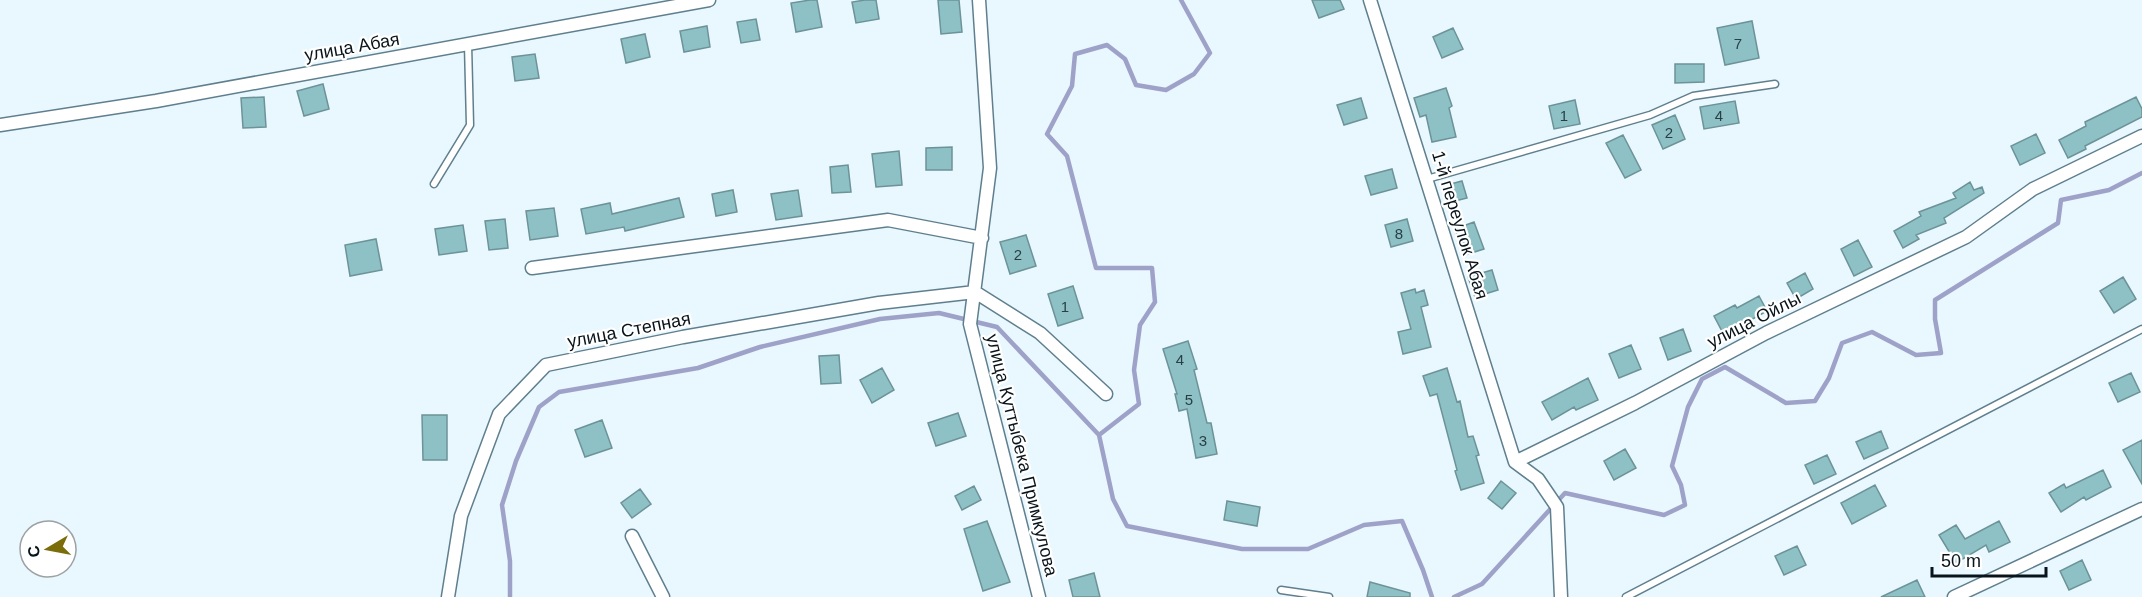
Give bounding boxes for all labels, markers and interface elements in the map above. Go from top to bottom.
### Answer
street label: улица Абая [303,29,401,65]
house number: 7 [1734,35,1742,52]
house number: 1 [1560,107,1568,124]
house number: 4 [1715,107,1723,124]
house number: 2 [1665,124,1673,141]
street label: 1-й переулок Абая [1428,148,1492,302]
house number: 8 [1395,225,1403,242]
house number: 2 [1014,246,1022,263]
street label: улица Ойлы [1704,288,1804,352]
house number: 1 [1061,298,1069,315]
street label: улица Степная [566,308,692,352]
street label: улица Куттыбека Примкулова [982,332,1062,579]
house number: 4 [1176,351,1184,368]
house number: 5 [1185,391,1193,408]
house number: 3 [1199,432,1207,449]
north arrow [18,519,78,579]
scale bar [1932,540,2046,578]
text: С [24,544,43,559]
text: 50 m [1941,551,1981,571]

